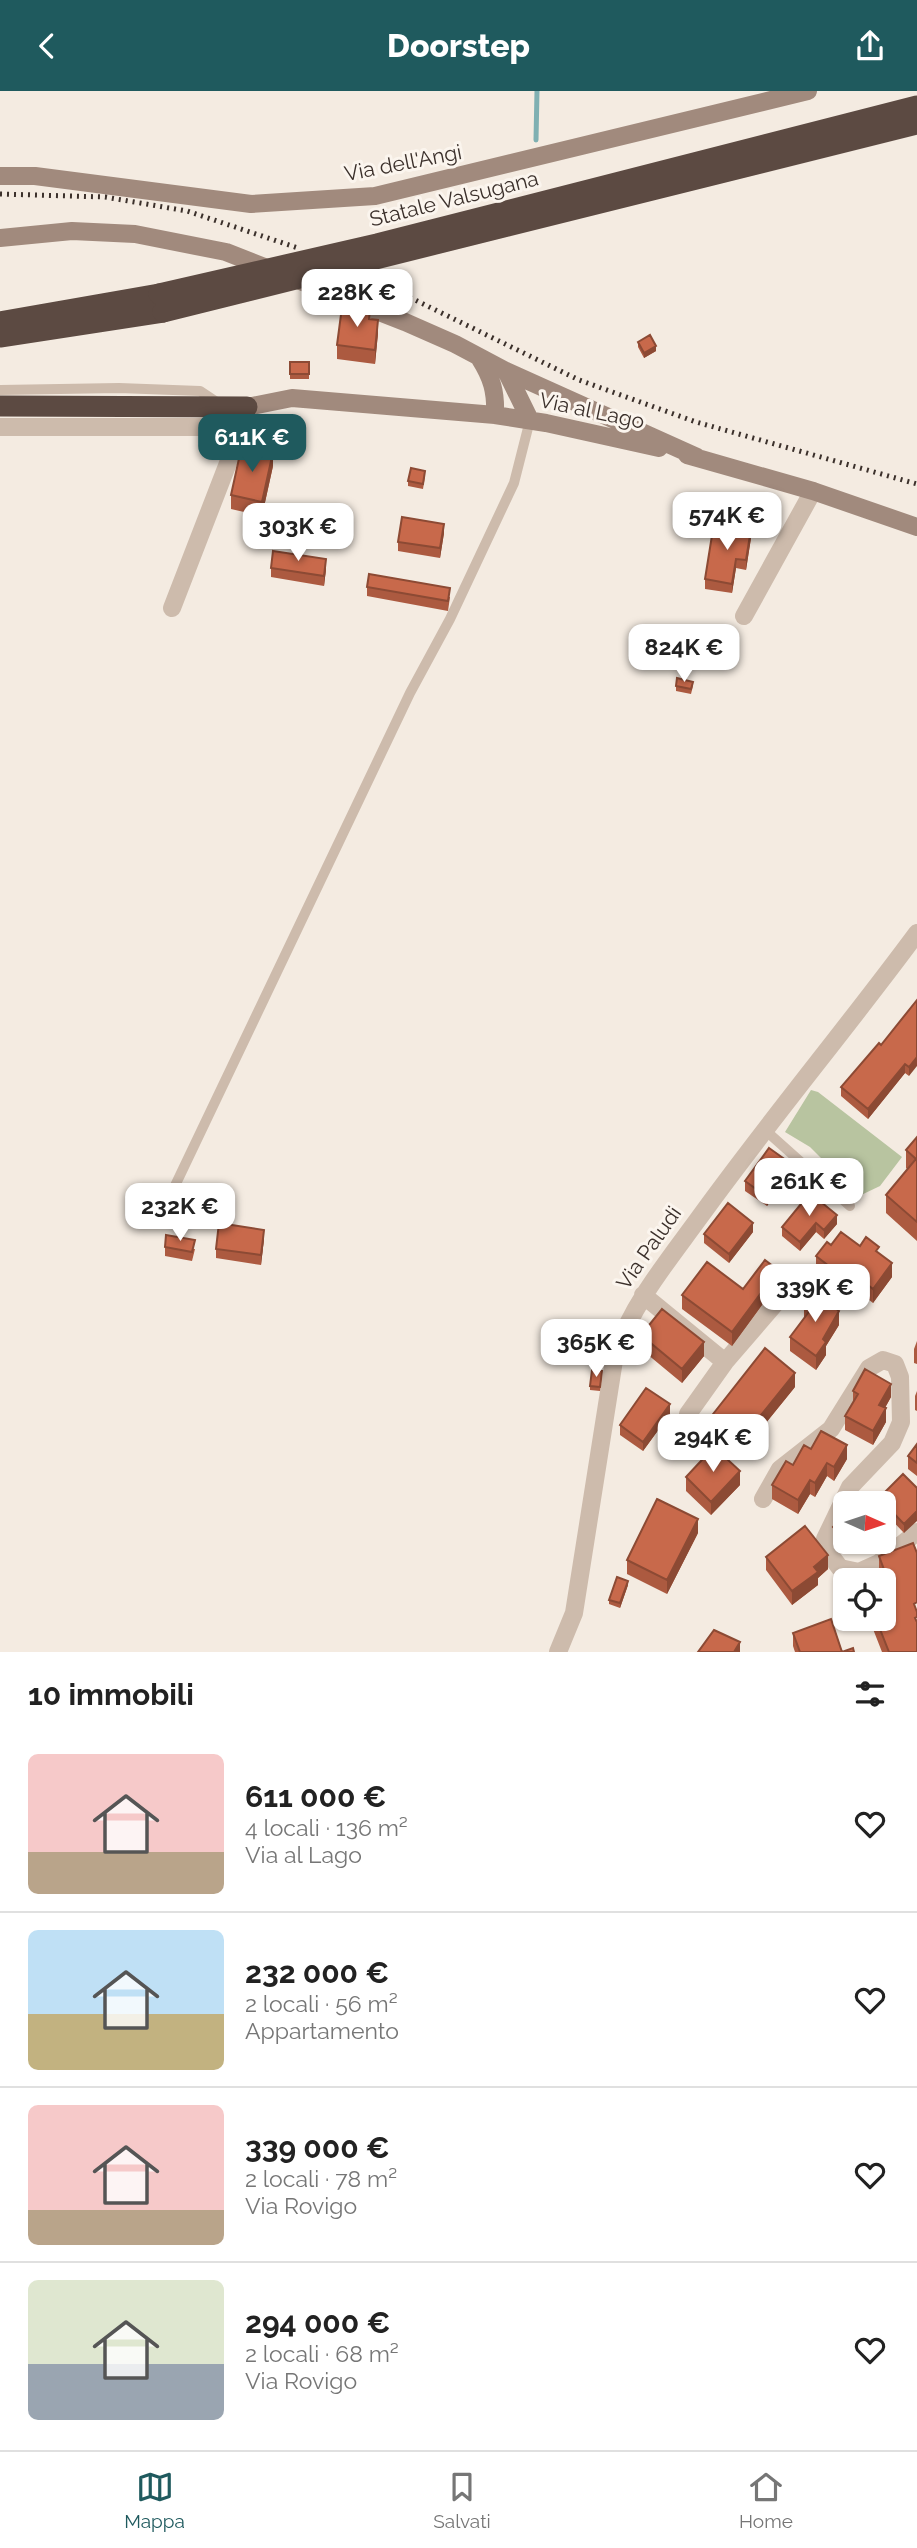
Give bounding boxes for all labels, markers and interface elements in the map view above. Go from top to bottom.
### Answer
icon: back [28,27,66,65]
text: Doorstep [387,27,530,64]
icon: share [851,27,889,65]
street label: Via dell'Angi [342,139,464,186]
street label: Statale Valsugana [367,165,541,232]
pin: 228K € [300,269,414,329]
text: 228K € [318,278,396,305]
street label: Via al Lago [537,387,647,434]
pin: 611K € [195,415,309,474]
text: 611K € [214,423,290,450]
pin: 574K € [670,493,784,552]
text: 574K € [689,501,765,528]
pin: 303K € [241,503,355,563]
text: 303K € [259,512,337,539]
pin: 824K € [627,625,741,684]
text: 824K € [645,633,723,660]
pin: 261K € [752,1159,866,1218]
text: 261K € [770,1167,848,1194]
pin: 232K € [123,1183,237,1243]
text: 232K € [141,1192,219,1219]
street label: Via Paludi [611,1201,686,1294]
pin: 339K € [758,1265,872,1324]
text: 339K € [776,1273,854,1300]
pin: 365K € [539,1319,653,1379]
text: 365K € [557,1328,635,1355]
pin: 294K € [656,1415,770,1474]
text: 294K € [674,1423,752,1450]
north arrow [833,1491,896,1554]
map controls [833,1491,896,1631]
button: locate [833,1568,896,1631]
icon: filters [851,1675,889,1713]
text: 10 immobili [28,1677,194,1712]
text: 611 000 € [245,1779,386,1814]
icon: home [84,1782,168,1866]
icon: heart [851,1805,889,1843]
text: 4 locali · 136 m² [245,1814,408,1841]
text: Via al Lago [245,1841,362,1868]
text: 232 000 € [245,1955,389,1990]
icon: home [84,1958,168,2042]
icon: heart [851,1981,889,2019]
text: 2 locali · 56 m² [245,1990,398,2017]
text: Appartamento [245,2017,399,2044]
text: 339 000 € [245,2130,390,2165]
icon: home [84,2133,168,2217]
icon: heart [851,2156,889,2194]
text: 2 locali · 78 m² [245,2165,397,2192]
text: Via Rovigo [245,2192,357,2219]
text: 294 000 € [245,2305,390,2340]
icon: home [84,2308,168,2392]
icon: heart [851,2331,889,2369]
text: 2 locali · 68 m² [245,2340,399,2367]
text: Via Rovigo [245,2367,357,2394]
tab: Mappa [124,2468,185,2532]
tab: Salvati [433,2468,491,2532]
tab: Home [739,2468,793,2532]

